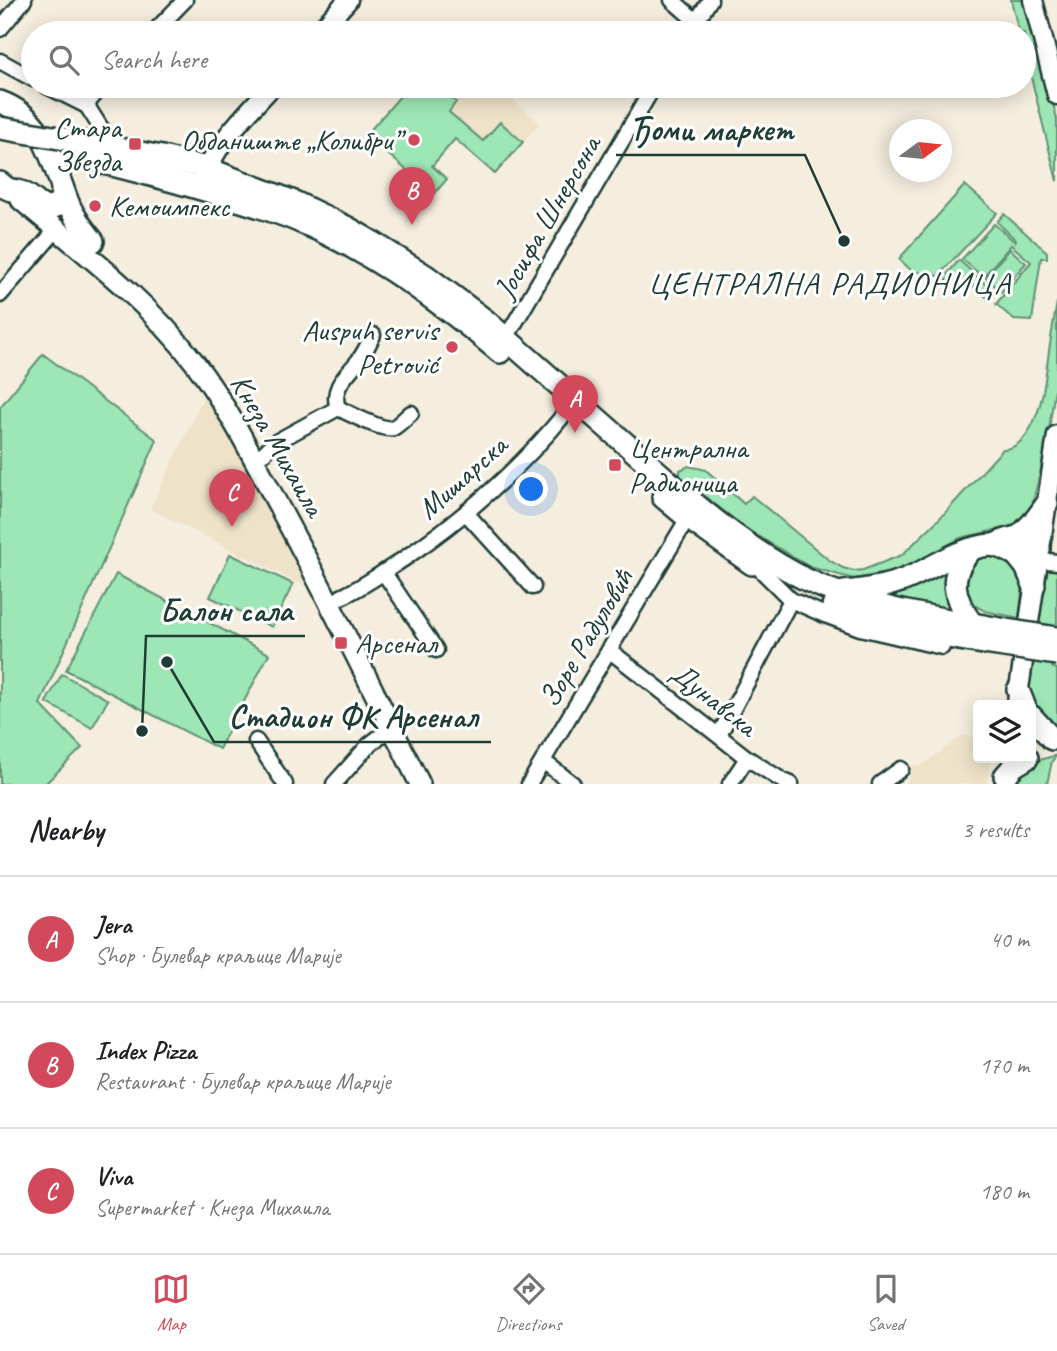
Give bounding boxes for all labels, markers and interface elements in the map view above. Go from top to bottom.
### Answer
search box [21,21,1036,98]
icon: search [45,41,83,79]
text: Search here [101,43,207,76]
callout: Ђоми маркет [616,102,805,155]
place label: Стара Звезда [54,108,123,180]
text: Ђоми маркет [629,109,796,150]
north arrow [889,119,952,182]
place label: Обданиште „Колибри” [181,121,407,159]
street label: Јосифа Шнерсона [484,126,610,307]
marker: Обданиште „Колибри” [406,132,422,148]
marker: Стара Звезда [127,136,143,152]
pin: B [389,167,435,225]
place label: Кемоимпекс [109,187,231,225]
marker: Кемоимпекс [87,198,103,214]
district label: ЦЕНТРАЛНА РАДИОНИЦА [648,263,1012,304]
place label: Auspuh servis Petrović [302,311,442,383]
marker: Auspuh servis Petrović [444,339,460,355]
street label: Кнеза Михаила [222,367,335,525]
pin: A [552,375,598,433]
street label: Мишарска [409,425,517,527]
place label: Централна Радионица [629,429,750,501]
marker: Централна Радионица [607,457,623,473]
pin: C [209,469,255,527]
your location [514,472,548,506]
street label: Зоре Радуловић [530,560,643,714]
callout: Балон сала [146,583,305,636]
text: Балон сала [160,590,295,631]
place label: Арсенал [355,624,439,662]
marker: Арсенал [333,635,349,651]
street label: Дунавска [663,653,767,746]
callout: Стадион ФК Арсенал [214,689,491,742]
text: Стадион ФК Арсенал [229,696,480,737]
map controls [973,700,1036,763]
button: layers [973,700,1036,763]
text: Nearby [28,811,104,849]
text: 3 results [962,815,1029,844]
text: Jera [95,908,132,941]
text: A [45,925,57,954]
text: 40 m [990,925,1029,954]
text: Shop · Булевар краљице Марије [95,941,341,970]
text: Index Pizza [95,1034,196,1067]
text: B [45,1051,57,1080]
text: 170 m [980,1051,1029,1080]
text: Restaurant · Булевар краљице Марије [95,1067,391,1096]
text: Viva [95,1160,132,1193]
text: C [46,1177,56,1206]
text: 180 m [980,1177,1029,1206]
text: Supermarket · Кнеза Михаила [95,1193,329,1222]
tab: Map [152,1270,190,1336]
tab: Directions [495,1270,562,1336]
tab: Saved [867,1270,905,1336]

